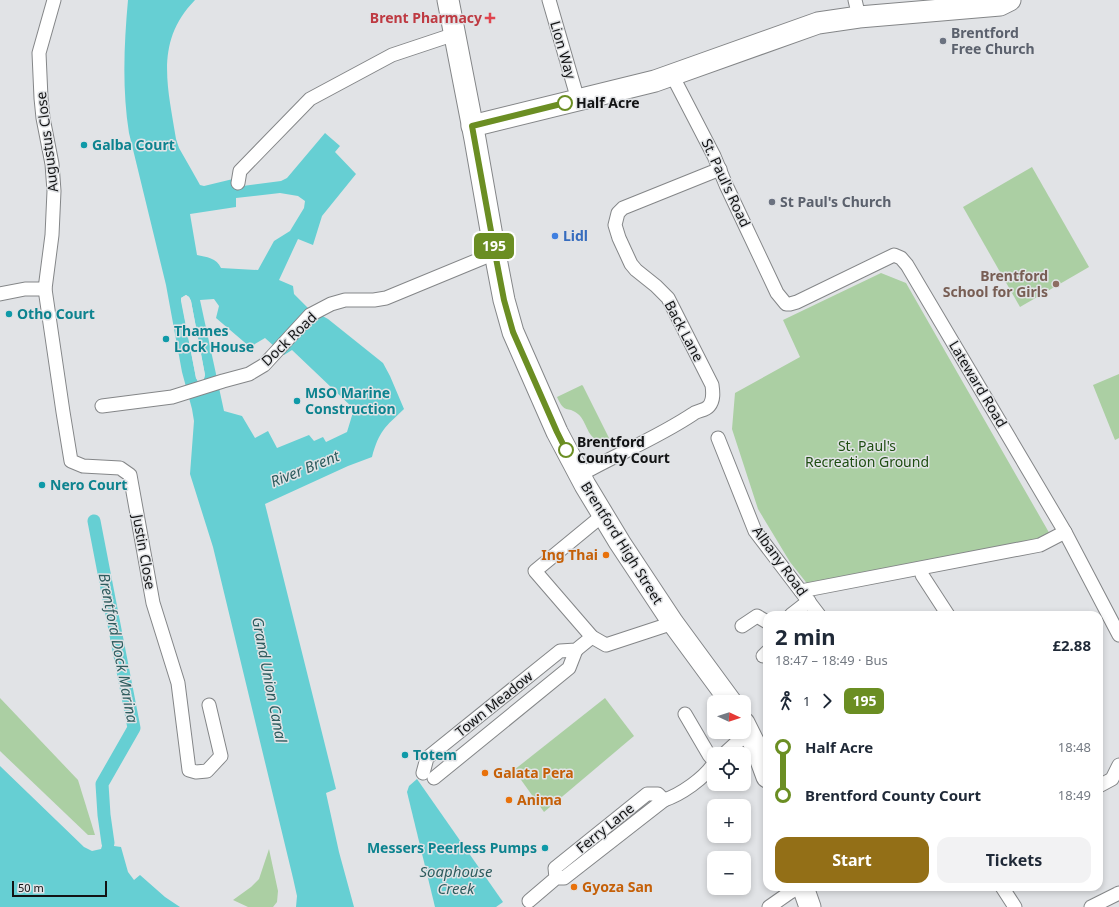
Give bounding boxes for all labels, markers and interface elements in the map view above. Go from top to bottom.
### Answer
place label: Brent Pharmacy [370,8,482,27]
marker: Brent Pharmacy [485,13,495,23]
street label: Lion Way [546,19,581,82]
place label: Brentford Free Church [951,23,1035,58]
marker: Brentford Free Church [938,36,948,46]
street label: Augustus Close [31,91,62,193]
place label: Half Acre [576,93,640,112]
marker: Half Acre [557,95,573,111]
place label: Galba Court [92,135,175,154]
street label: St. Paul's Road [698,136,755,230]
marker: Galba Court [79,140,89,150]
place label: St Paul's Church [780,192,891,211]
marker: St Paul's Church [767,197,777,207]
place label: Lidl [563,226,588,245]
marker: Lidl [550,231,560,241]
line badge: 195 [471,233,517,259]
text: 195 [482,236,506,255]
place label: Brentford School for Girls [943,266,1048,301]
marker: Brentford School for Girls [1051,279,1061,289]
street label: Back Lane [660,297,708,365]
place label: Otho Court [17,304,95,323]
street label: Dock Road [257,307,320,370]
marker: Otho Court [4,309,14,319]
place label: Thames Lock House [174,321,254,356]
marker: Thames Lock House [161,334,171,344]
street label: Lateward Road [945,337,1012,431]
place label: MSO Marine Construction [305,383,396,418]
marker: MSO Marine Construction [292,396,302,406]
place label: Brentford County Court [577,432,670,467]
park label: St. Paul's Recreation Ground [805,436,929,471]
marker: Brentford County Court [558,442,574,458]
water label: River Brent [267,445,343,491]
place label: Nero Court [50,475,127,494]
street label: Brentford High Street [577,478,668,608]
marker: Nero Court [37,480,47,490]
street label: Justin Close [128,511,160,591]
street label: Albany Road [749,522,812,600]
place label: Ing Thai [541,545,598,564]
marker: Ing Thai [601,550,611,560]
water label: Brentford Dock Marina [95,571,143,725]
water label: Grand Union Canal [248,615,292,746]
text: 2 min [775,621,836,651]
text: £2.88 [1052,635,1091,655]
text: 18:47 – 18:49 · Bus [775,651,888,669]
street label: Town Meadow [451,666,536,741]
icon: walk [775,690,797,712]
icon: forward [816,690,838,712]
text: 195 [852,691,876,710]
text: 1 [803,692,810,710]
north arrow [707,695,751,739]
map controls [707,695,751,895]
text: Half Acre [805,737,873,757]
text: 18:48 [1058,738,1091,756]
place label: Totem [413,745,457,764]
button: locate [707,747,751,791]
marker: Totem [400,750,410,760]
place label: Galata Pera [493,763,574,782]
marker: Galata Pera [480,768,490,778]
text: Brentford County Court [805,785,981,805]
text: 18:49 [1058,786,1091,804]
place label: Anima [517,790,562,809]
marker: Anima [504,795,514,805]
street label: Ferry Lane [572,798,638,857]
button: + [707,799,751,843]
button: Start [775,837,929,883]
button: Tickets [937,837,1091,883]
place label: Messers Peerless Pumps [367,838,537,857]
marker: Messers Peerless Pumps [540,843,550,853]
button: − [707,851,751,895]
water label: Soaphouse Creek [419,861,493,898]
place label: Gyoza San [582,877,653,896]
scale bar [12,879,107,898]
text: 50 m [18,880,44,895]
marker: Gyoza San [569,882,579,892]

